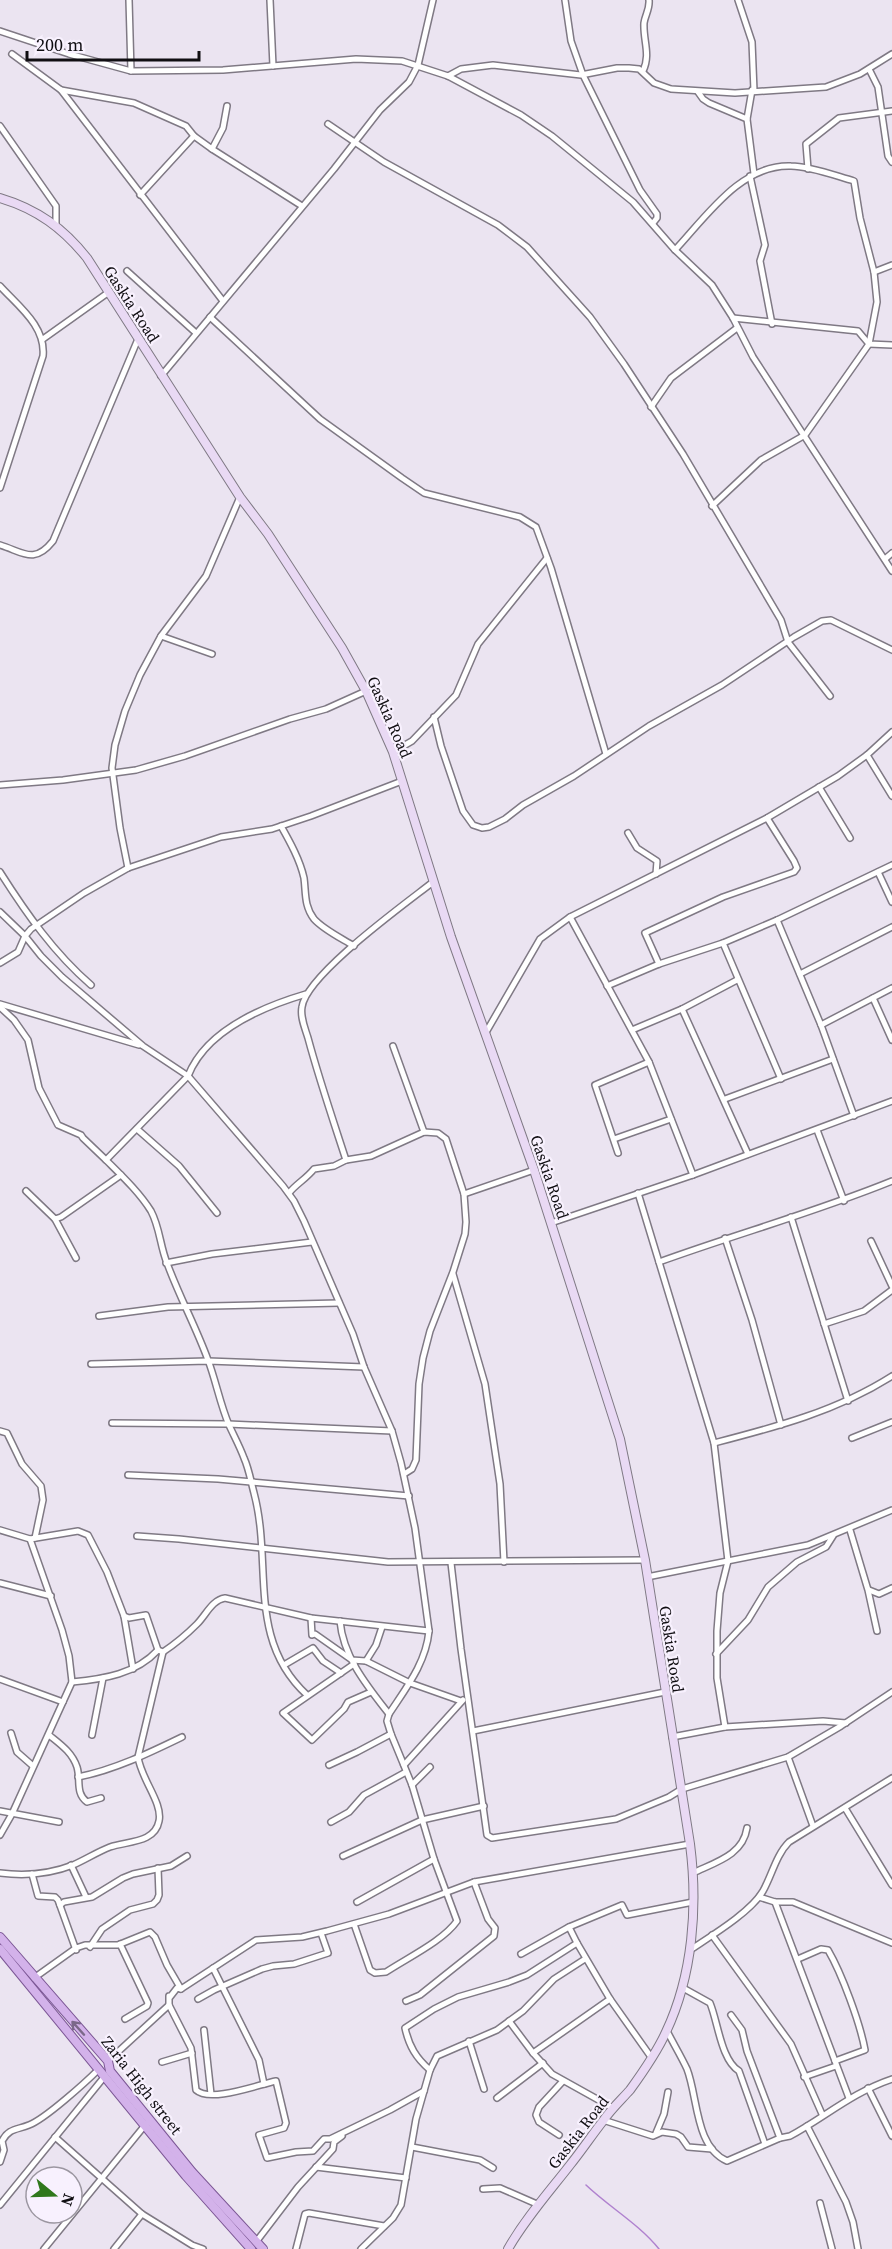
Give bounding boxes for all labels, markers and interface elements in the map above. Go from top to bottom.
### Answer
scale bar [27,24,200,62]
text: 200 m [36,32,83,57]
street label: Gaskia Road [99,261,165,347]
street label: Gaskia Road [362,673,418,761]
street label: Gaskia Road [525,1132,575,1222]
street label: Gaskia Road [654,1604,690,1694]
one-way arrow [71,2020,85,2035]
street label: Zaria High street [97,2031,188,2139]
street label: Gaskia Road [542,2091,614,2173]
north arrow [24,2165,84,2225]
text: N [56,2191,80,2209]

